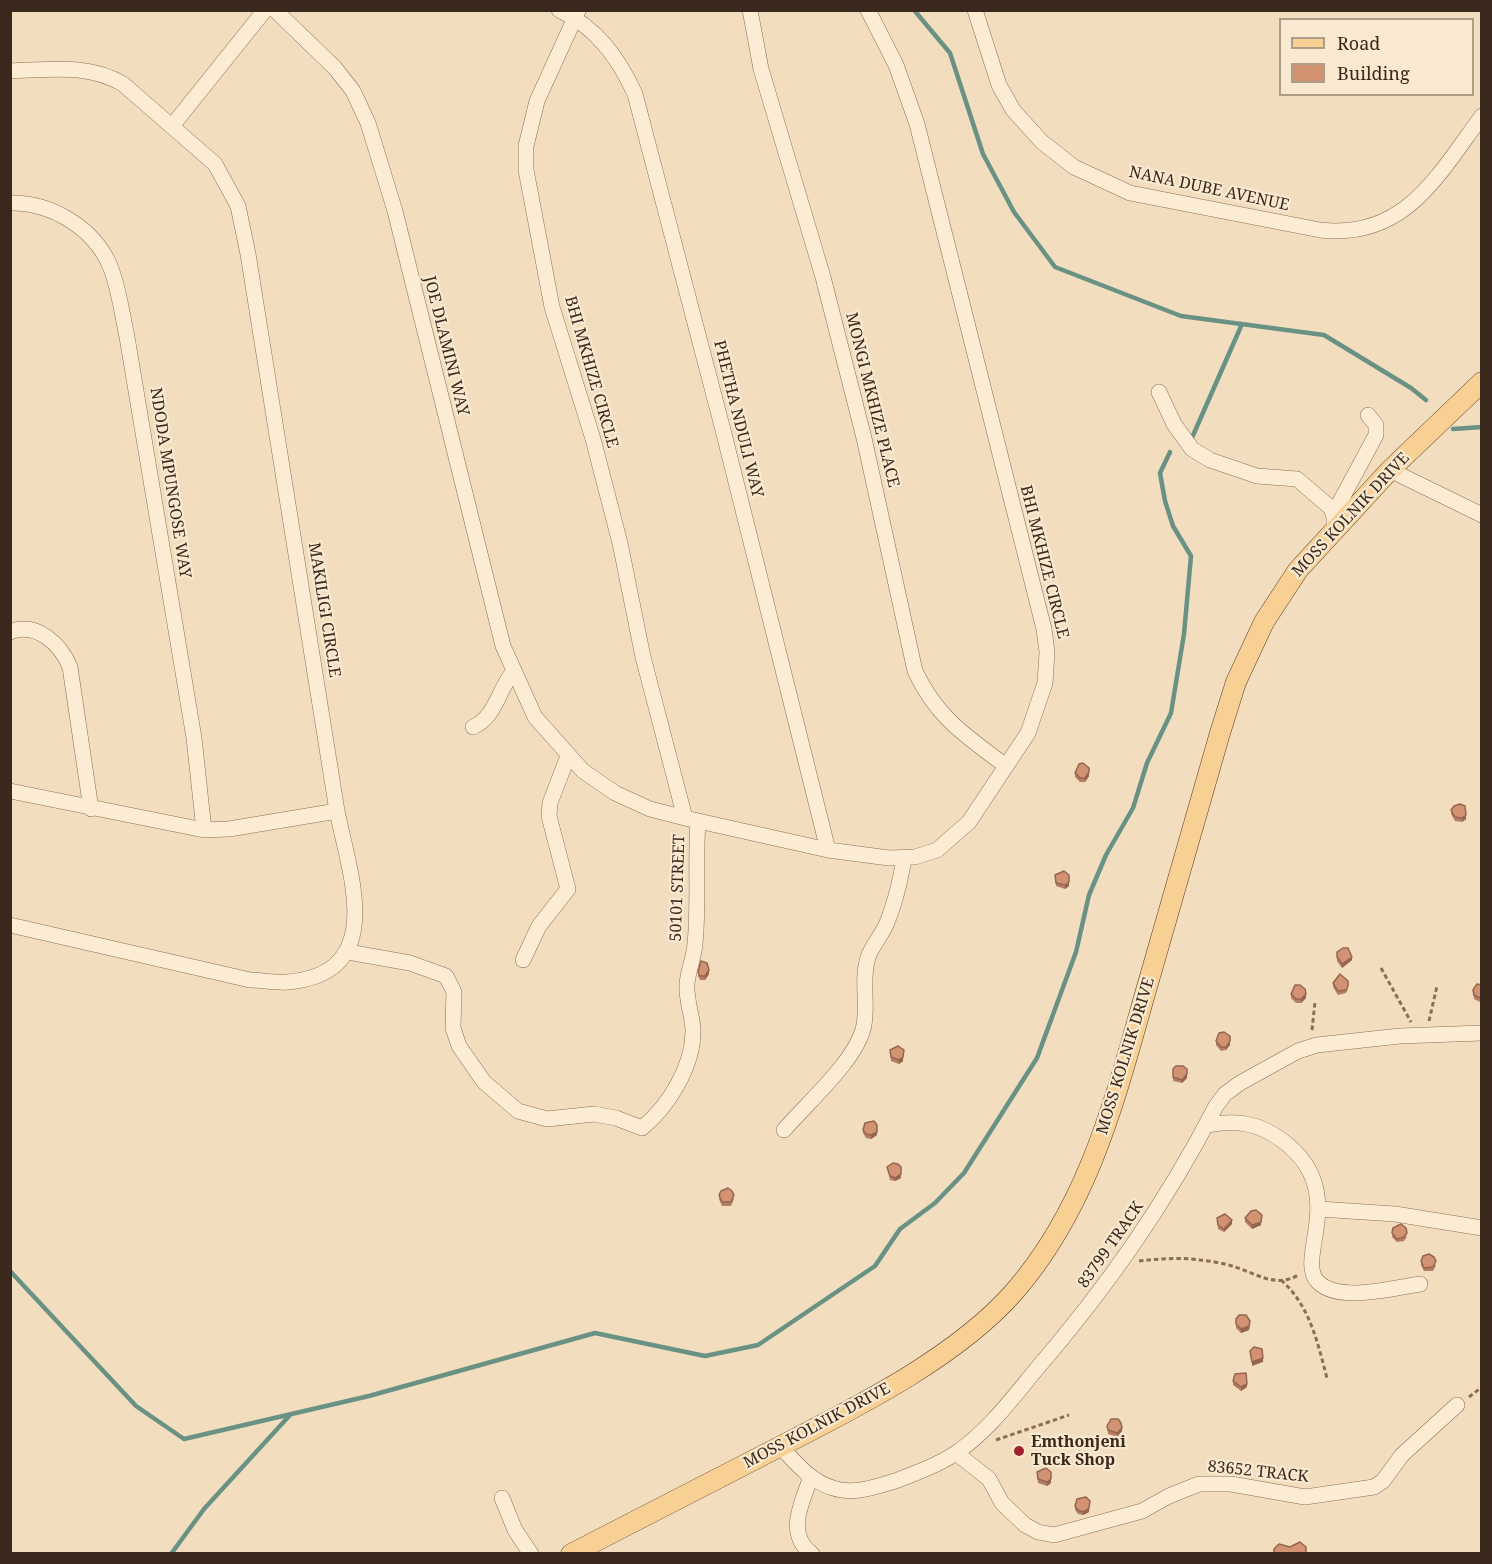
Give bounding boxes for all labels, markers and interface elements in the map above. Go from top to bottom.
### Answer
legend [1279,18,1474,96]
text: Road [1337,31,1380,55]
text: Building [1337,61,1410,85]
street label: NANA DUBE AVENUE [1127,163,1291,215]
street label: JOE DLAMINI WAY [419,274,473,418]
street label: BHI MKHIZE CIRCLE [560,294,622,450]
street label: MONGI MKHIZE PLACE [841,311,903,489]
street label: PHETHA NDULI WAY [709,338,767,500]
street label: NDODA MPUNGOSE WAY [145,386,195,580]
street label: MOSS KOLNIK DRIVE [1288,449,1414,581]
street label: BHI MKHIZE CIRCLE [1016,483,1072,641]
street label: MAKILIGI CIRCLE [304,541,344,679]
street label: 50101 STREET [667,834,689,942]
street label: MOSS KOLNIK DRIVE [1093,975,1159,1137]
street label: 83799 TRACK [1074,1198,1148,1292]
street label: MOSS KOLNIK DRIVE [740,1379,894,1473]
place label: Emthonjeni Tuck Shop [1031,1432,1126,1470]
marker: Emthonjeni Tuck Shop [1012,1444,1026,1458]
street label: 83652 TRACK [1207,1457,1309,1487]

